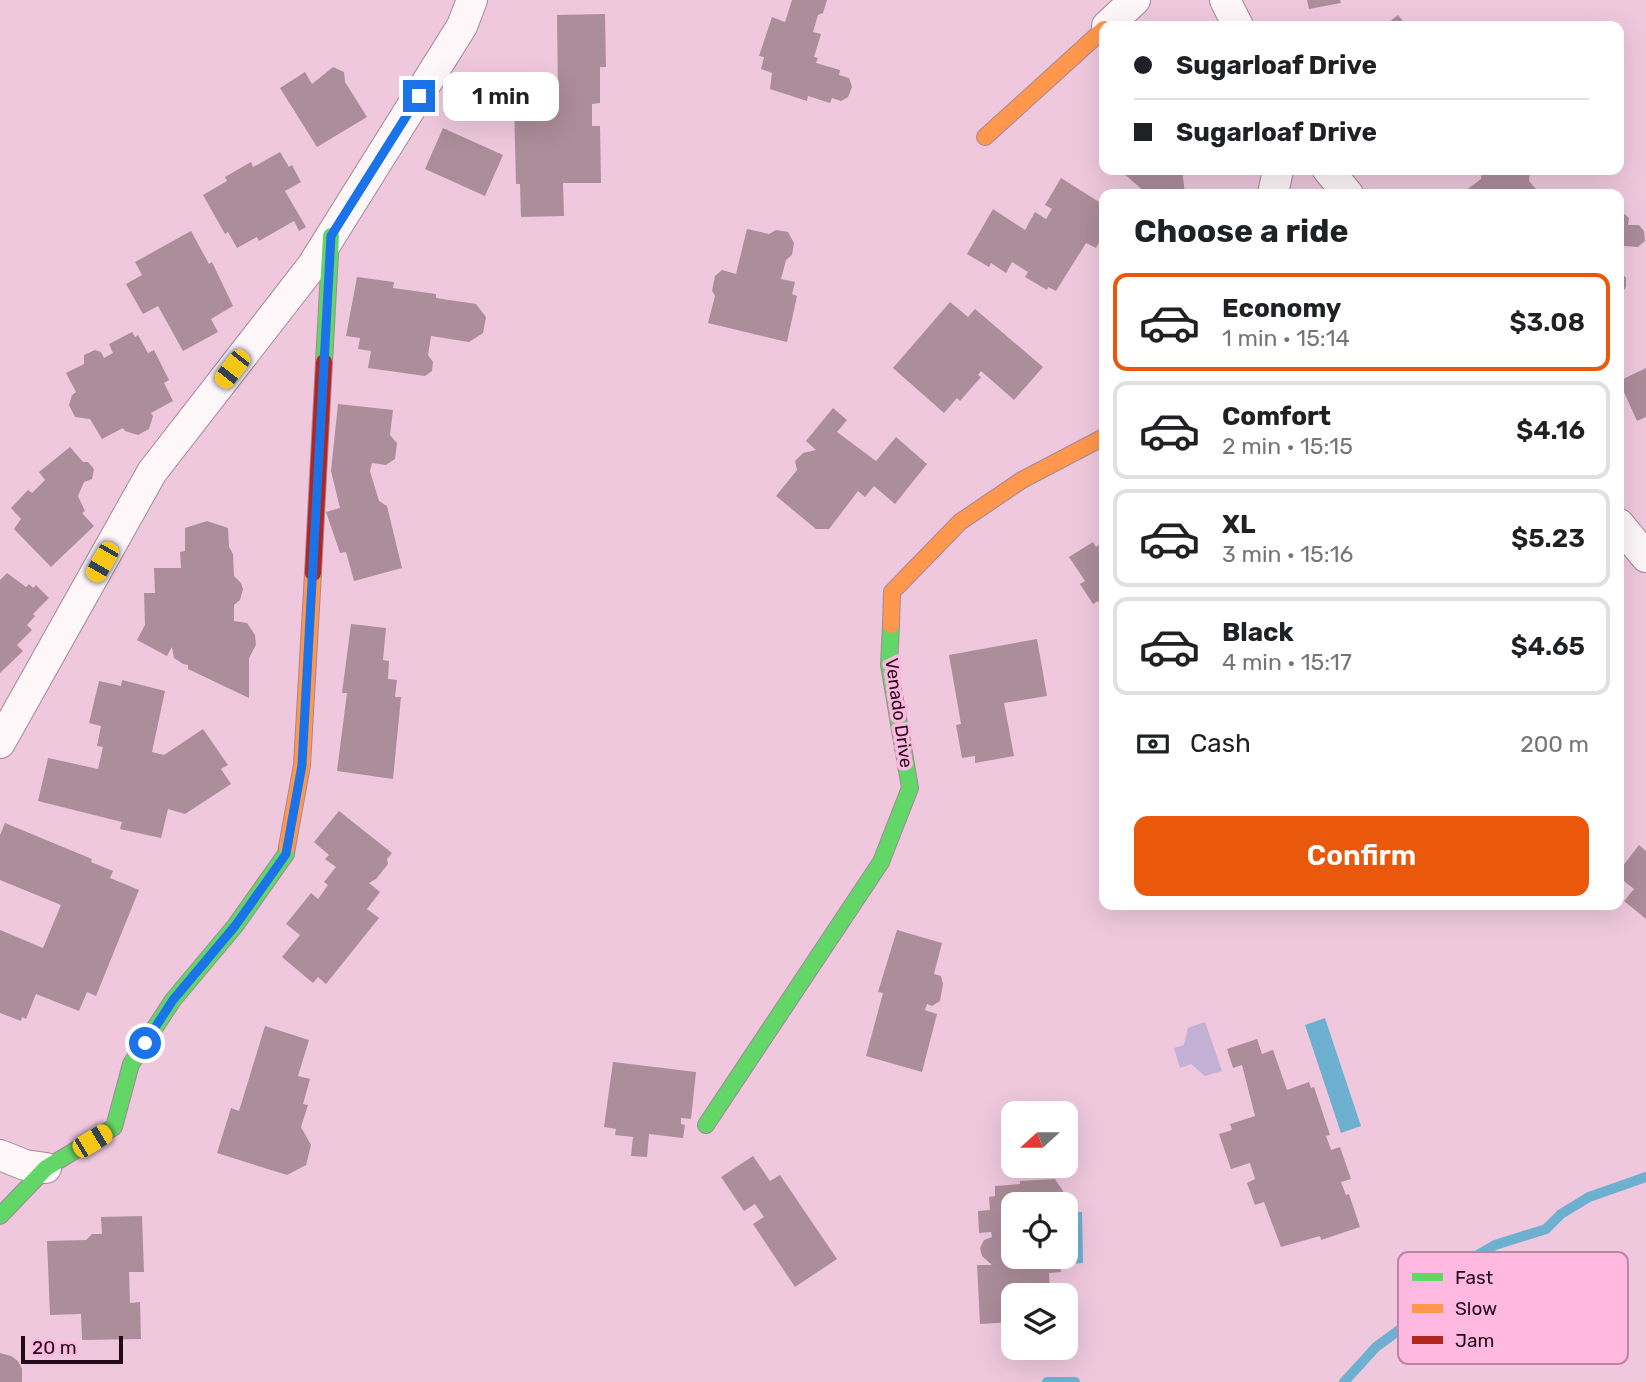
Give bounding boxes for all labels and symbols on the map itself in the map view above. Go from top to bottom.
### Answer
callout: 1 min [444,72,559,120]
route end [403,80,435,112]
car [211,346,254,392]
car [83,539,122,585]
street label: Venado Drive [880,657,918,769]
route start [129,1027,161,1059]
north arrow [1001,1101,1078,1178]
car [69,1121,116,1161]
legend [1398,1252,1628,1364]
text: Fast [1455,1266,1494,1289]
text: Slow [1455,1297,1497,1320]
text: Jam [1455,1329,1494,1352]
scale bar [21,1333,122,1365]

